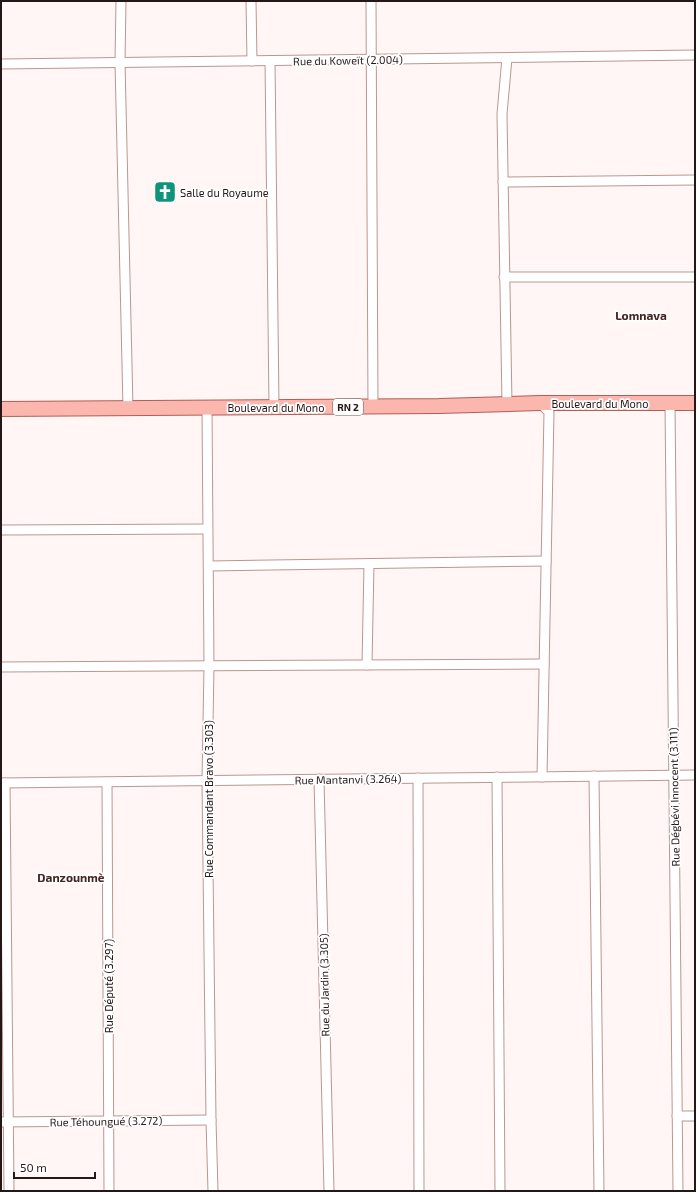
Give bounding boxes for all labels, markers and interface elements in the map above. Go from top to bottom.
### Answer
street label: Rue du Koweït (2.004) [293,53,403,67]
church icon: Salle du Royaume [152,179,178,205]
place label: Salle du Royaume [180,186,269,199]
district label: Lomnava [615,308,667,322]
street label: Boulevard du Mono [552,397,648,410]
road number: RN 2 [333,399,363,415]
street label: Boulevard du Mono [228,401,324,414]
street label: Rue Commandant Bravo (3.303) [202,720,215,878]
street label: Rue Dégbévi Innocent (3.111) [666,727,682,867]
street label: Rue Mantanvi (3.264) [294,772,402,786]
district label: Danzounmè [37,870,105,884]
street label: Rue du Jardin (3.305) [317,933,331,1037]
street label: Rue Député (3.297) [102,939,115,1033]
street label: Rue Téhoungué (3.272) [49,1114,163,1128]
scale bar [14,1154,95,1180]
text: 50 m [20,1160,47,1174]

